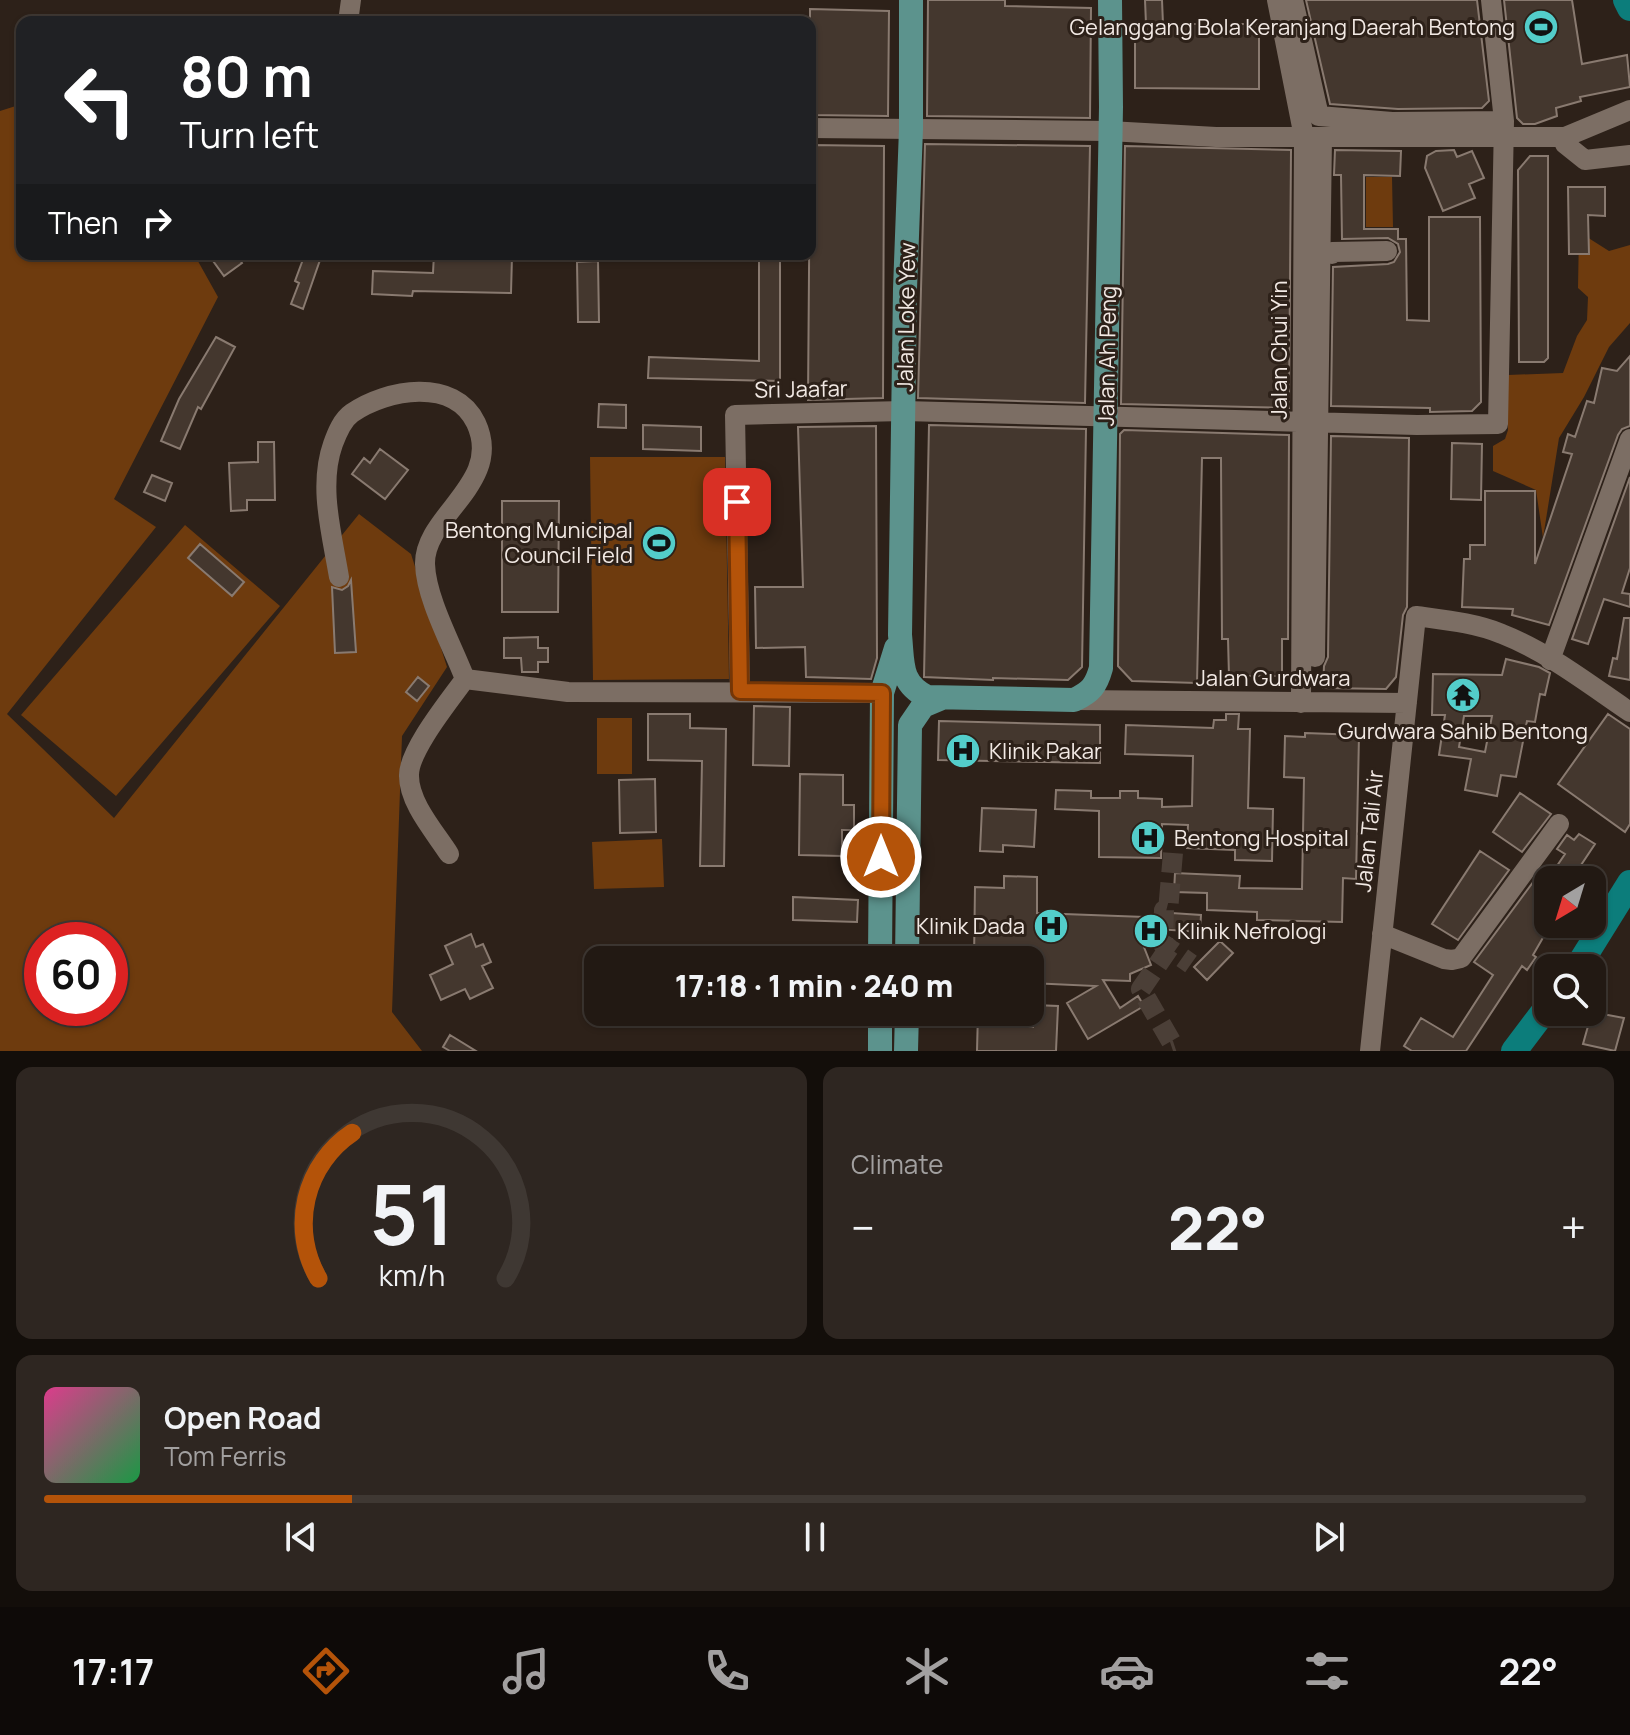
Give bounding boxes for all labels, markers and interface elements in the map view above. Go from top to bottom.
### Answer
sports icon: Gelanggang Bola Keranjang Daerah Bentong [1522,8,1560,46]
place label: Gelanggang Bola Keranjang Daerah Bentong [1070,12,1515,42]
text: 80 m [180,37,313,114]
icon: left [48,48,152,152]
text: Turn left [180,110,319,159]
icon: right [135,200,179,244]
text: Then [48,202,119,243]
street label: Jalan Loke Yew [890,242,922,392]
street label: Jalan Chui Yin [1264,280,1294,420]
street label: Jalan Ah Peng [1091,286,1123,426]
street label: Sri Jaafar [754,373,848,405]
pin [703,468,771,536]
icon: arrive [715,480,759,524]
place label: Bentong Municipal Council Field [445,515,633,570]
sports icon: Bentong Municipal Council Field [640,524,678,562]
street label: Jalan Gurdwara [1196,663,1350,693]
temple icon: Gurdwara Sahib Bentong [1444,676,1482,714]
place label: Gurdwara Sahib Bentong [1338,716,1588,746]
hospital icon: Klinik Pakar [944,732,982,770]
place label: Klinik Pakar [989,736,1102,766]
street label: Jalan Tali Air [1348,768,1390,894]
position arrow [839,815,923,899]
hospital icon: Bentong Hospital [1129,819,1167,857]
place label: Bentong Hospital [1174,823,1349,853]
north arrow [1534,866,1606,938]
map controls [1534,866,1606,1026]
hospital icon: Klinik Dada [1032,907,1070,945]
place label: Klinik Dada [916,911,1025,941]
hospital icon: Klinik Nefrologi [1132,912,1170,950]
place label: Klinik Nefrologi [1177,916,1327,946]
speed limit sign: 60 [24,922,128,1026]
button: search [1534,954,1606,1026]
text: 17:18 · 1 min · 240 m [675,965,953,1006]
text: Climate [851,1146,943,1182]
text: 51 [369,1156,454,1270]
text: 22° [1168,1186,1267,1268]
text: − [851,1197,875,1257]
text: + [1561,1197,1586,1257]
text: km/h [378,1256,445,1295]
text: Open Road [164,1397,321,1438]
text: Tom Ferris [164,1438,286,1474]
icon: previous [279,1515,323,1559]
icon: pause [793,1515,837,1559]
icon: next [1307,1515,1351,1559]
icon: directions [298,1643,354,1699]
icon: music [498,1643,554,1699]
icon: phone [699,1643,755,1699]
icon: climate [899,1643,955,1699]
icon: car [1099,1643,1155,1699]
icon: filters [1299,1643,1355,1699]
text: 17:17 [72,1647,154,1696]
text: 22° [1499,1647,1558,1696]

